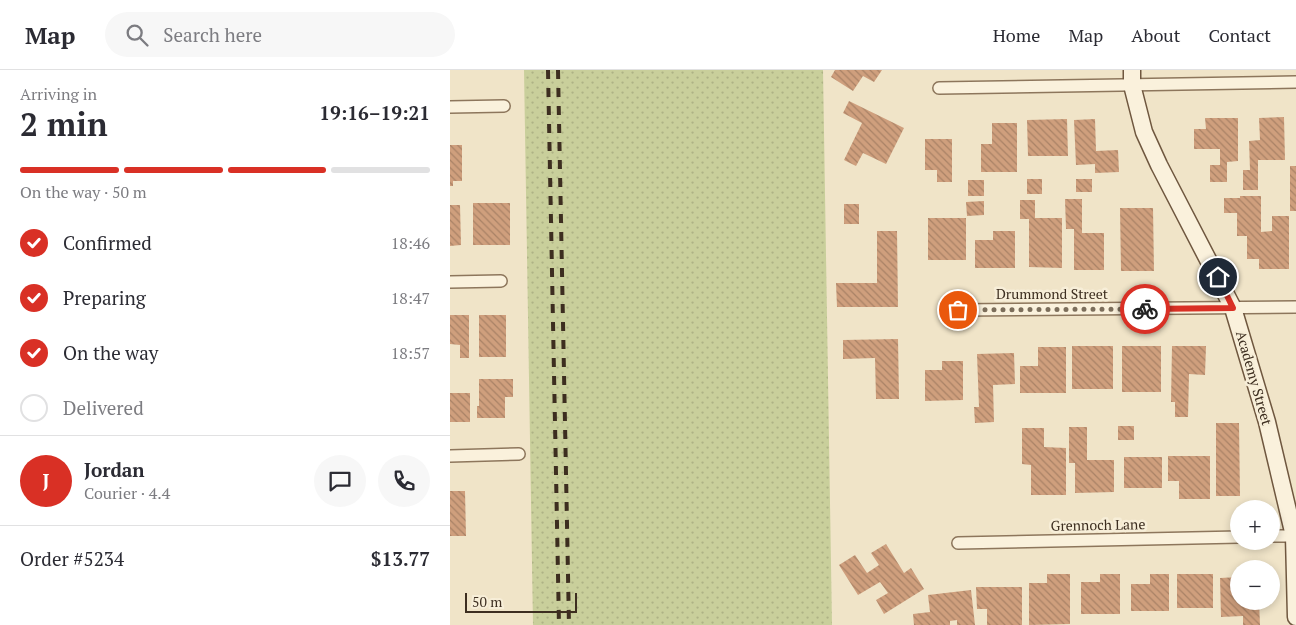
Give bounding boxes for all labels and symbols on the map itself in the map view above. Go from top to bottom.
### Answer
pin [1197,256,1239,298]
street label: Drummond Street [996,284,1109,303]
courier [1120,284,1170,334]
pin [937,289,979,331]
street label: Academy Street [1232,328,1277,428]
street label: Grennoch Lane [1050,514,1145,535]
scale bar [465,590,578,613]

